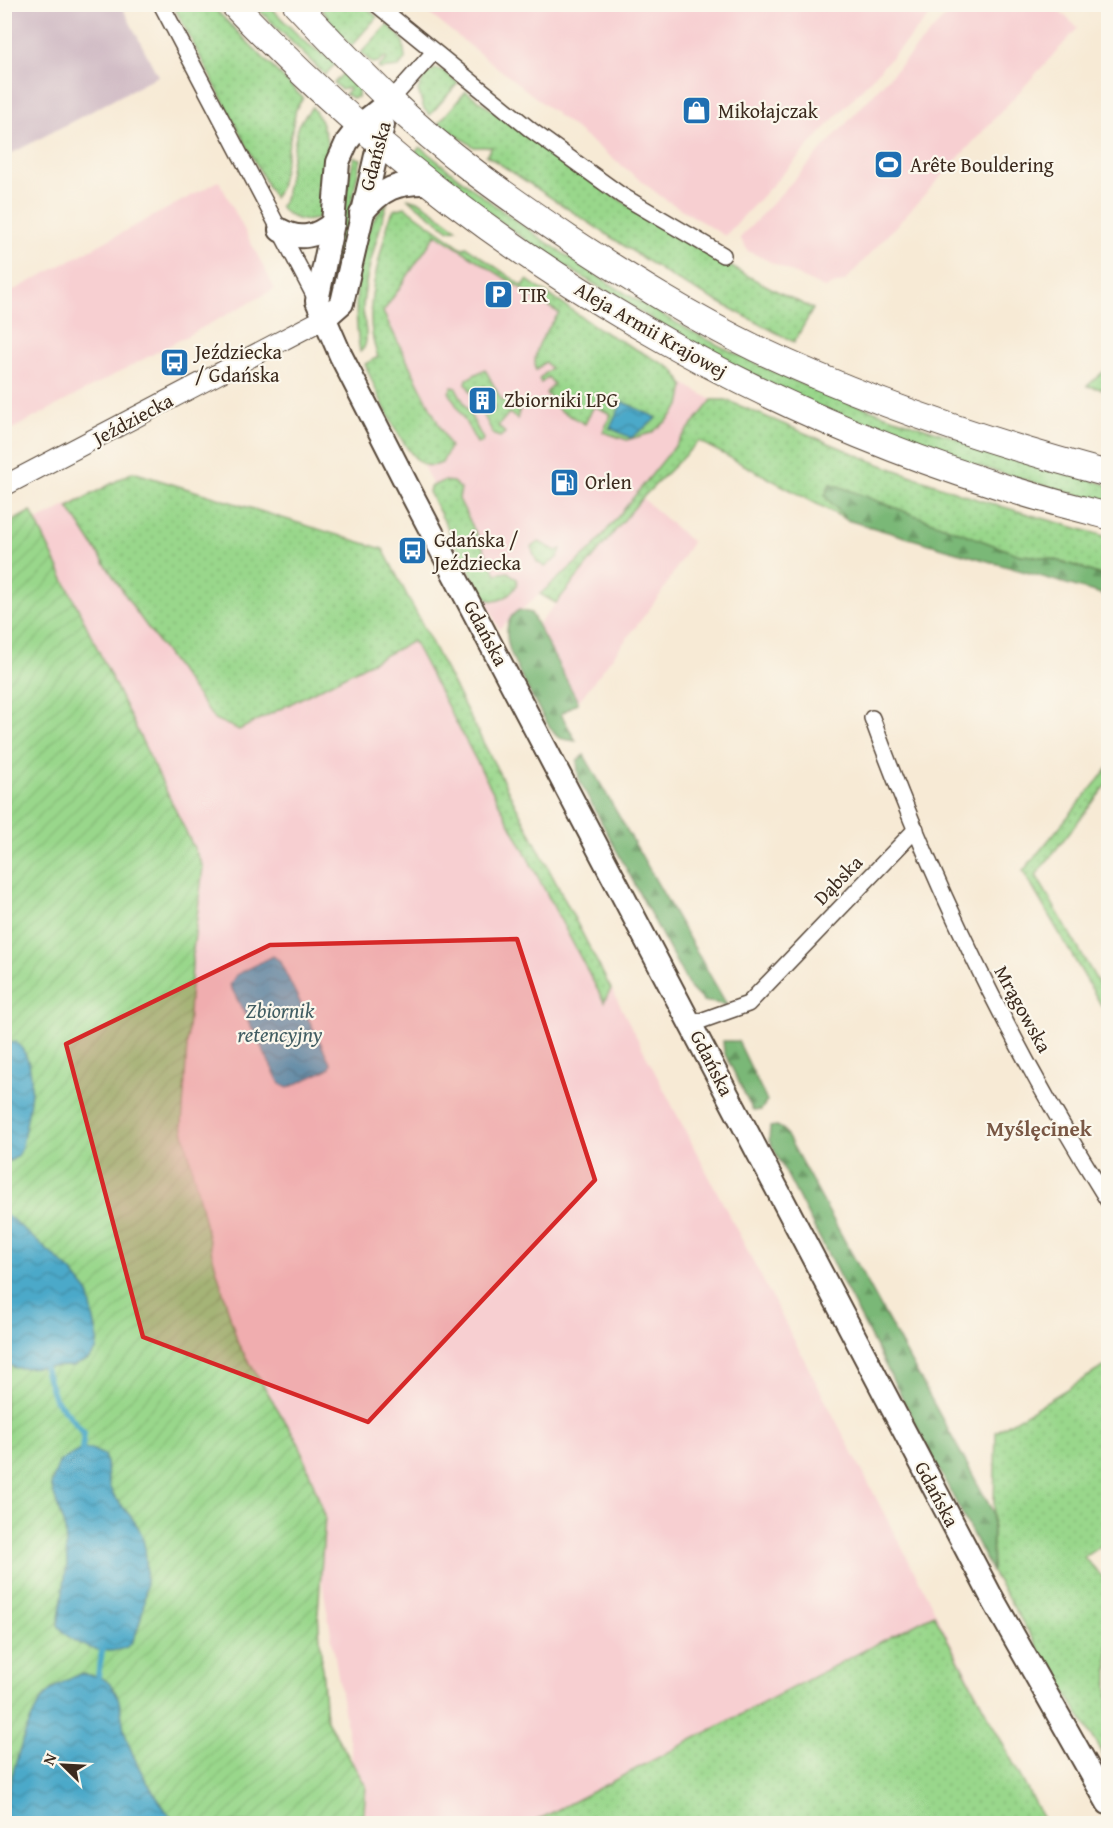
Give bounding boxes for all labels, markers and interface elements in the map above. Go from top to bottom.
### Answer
shop icon: Mikołajczak [681,95,713,127]
place label: Mikołajczak [718,96,819,125]
street label: Gdańska [351,117,398,194]
sports icon: Arête Bouldering [873,149,905,181]
place label: Arête Bouldering [910,150,1054,179]
street label: Aleja Armii Krajowej [570,274,733,385]
parking icon: TIR [482,279,514,311]
place label: TIR [519,280,548,309]
place label: Jeździecka / Gdańska [192,337,283,389]
bus stop icon: Jeździecka / Gdańska [158,347,190,379]
building icon: Zbiorniki LPG [467,384,499,416]
street label: Jeździecka [85,385,178,453]
place label: Zbiorniki LPG [504,385,619,414]
fuel station icon: Orlen [548,466,580,498]
place label: Orlen [585,467,632,496]
place label: Gdańska / Jeździecka [431,525,522,577]
bus stop icon: Gdańska / Jeździecka [397,535,429,567]
street label: Gdańska [457,595,516,671]
street label: Dąbska [807,848,869,911]
street label: Mrągowska [988,960,1060,1058]
water label: Zbiornik retencyjny [238,995,323,1050]
street label: Gdańska [683,1025,742,1101]
district label: Myślęcinek [986,1113,1093,1144]
street label: Gdańska [908,1456,967,1532]
north arrow [33,1735,93,1795]
text: N [36,1749,63,1769]

